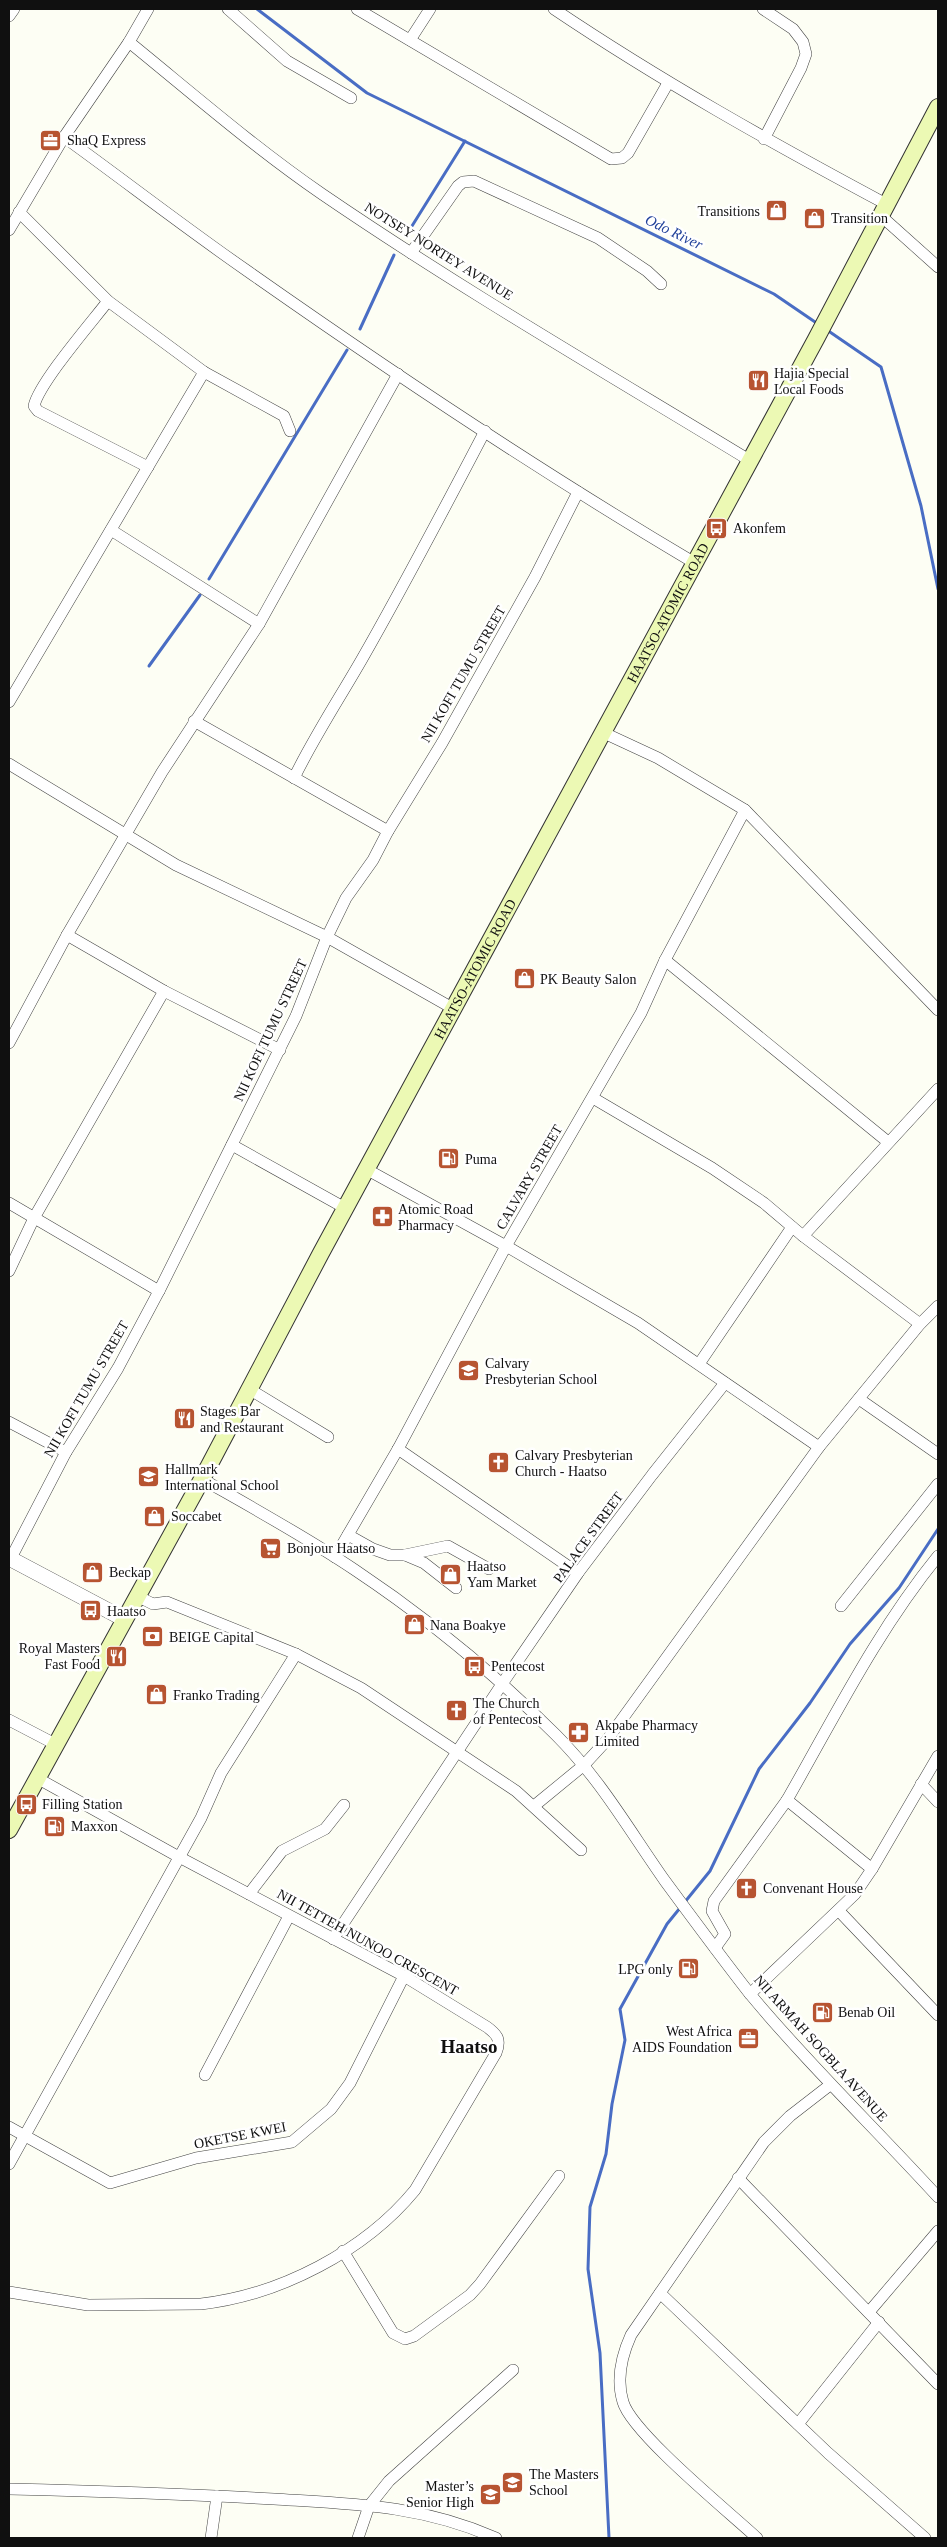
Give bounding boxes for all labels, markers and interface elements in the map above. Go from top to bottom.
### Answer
office icon: ShaQ Express [39,128,63,152]
place label: ShaQ Express [67,133,146,148]
street label: NOTSEY NORTEY AVENUE [362,199,516,303]
shop icon: Transitions [764,199,788,223]
place label: Transitions [697,204,760,219]
shop icon: Transition [803,206,827,230]
water label: Odo River [643,211,706,253]
place label: Transition [831,211,888,226]
place label: Hajia Special Local Foods [774,366,849,397]
restaurant icon: Hajia Special Local Foods [746,369,770,393]
bus stop icon: Akonfem [705,516,729,540]
place label: Akonfem [733,521,786,536]
street label: HAATSO-ATOMIC ROAD [624,541,712,686]
street label: NII KOFI TUMU STREET [418,603,509,745]
street label: HAATSO-ATOMIC ROAD [431,897,519,1042]
street label: NII KOFI TUMU STREET [231,956,310,1104]
shop icon: PK Beauty Salon [512,967,536,991]
place label: PK Beauty Salon [540,972,636,987]
street label: CALVARY STREET [493,1122,566,1232]
fuel station icon: Puma [437,1147,461,1171]
place label: Puma [465,1152,498,1167]
place label: Atomic Road Pharmacy [398,1202,473,1233]
pharmacy icon: Atomic Road Pharmacy [370,1205,394,1229]
street label: NII KOFI TUMU STREET [41,1318,132,1460]
place label: Calvary Presbyterian School [485,1356,597,1387]
school or university icon: Calvary Presbyterian School [457,1359,481,1383]
place label: Stages Bar and Restaurant [200,1404,284,1435]
restaurant icon: Stages Bar and Restaurant [172,1407,196,1431]
place label: Calvary Presbyterian Church - Haatso [515,1448,633,1479]
church icon: Calvary Presbyterian Church - Haatso [487,1451,511,1475]
place label: Hallmark International School [165,1462,279,1493]
school or university icon: Hallmark International School [137,1465,161,1489]
street label: PALACE STREET [551,1489,626,1585]
shop icon: Soccabet [143,1504,167,1528]
place label: Soccabet [171,1509,222,1524]
supermarket icon: Bonjour Haatso [259,1536,283,1560]
place label: Bonjour Haatso [287,1541,375,1556]
place label: Haatso Yam Market [467,1559,537,1590]
shop icon: Beckap [81,1560,105,1584]
shop icon: Haatso Yam Market [439,1562,463,1586]
place label: Beckap [109,1565,151,1580]
bus stop icon: Haatso [79,1599,103,1623]
place label: Haatso [107,1604,146,1619]
shop icon: Nana Boakye [402,1613,426,1637]
place label: Nana Boakye [430,1618,506,1633]
bank icon: BEIGE Capital [141,1625,165,1649]
place label: BEIGE Capital [169,1630,254,1645]
place label: Royal Masters Fast Food [19,1641,100,1672]
restaurant icon: Royal Masters Fast Food [104,1644,128,1668]
bus stop icon: Pentecost [463,1654,487,1678]
place label: Pentecost [491,1659,545,1674]
shop icon: Franko Trading [145,1683,169,1707]
place label: Franko Trading [173,1688,260,1703]
place label: The Church of Pentecost [473,1696,542,1727]
church icon: The Church of Pentecost [445,1699,469,1723]
place label: Akpabe Pharmacy Limited [595,1718,698,1749]
pharmacy icon: Akpabe Pharmacy Limited [567,1721,591,1745]
bus stop icon: Filling Station [14,1792,38,1816]
place label: Filling Station [42,1797,123,1812]
fuel station icon: Maxxon [43,1814,67,1838]
place label: Maxxon [71,1819,118,1834]
church icon: Convenant House [735,1876,759,1900]
place label: Convenant House [763,1881,863,1896]
street label: NII TETTEH NUNOO CRESCENT [275,1886,461,1999]
fuel station icon: LPG only [677,1957,701,1981]
place label: LPG only [618,1962,673,1977]
street label: NII ARMAH SOGBLA AVENUE [751,1972,890,2125]
fuel station icon: Benab Oil [810,2000,834,2024]
place label: Benab Oil [838,2005,895,2020]
place label: West Africa AIDS Foundation [632,2024,733,2055]
office icon: West Africa AIDS Foundation [736,2027,760,2051]
district label: Haatso [441,2036,498,2057]
street label: OKETSE KWEI [193,2119,288,2152]
place label: The Masters School [529,2467,599,2498]
school or university icon: The Masters School [501,2470,525,2494]
place label: Master’s Senior High [406,2479,474,2510]
school or university icon: Master’s Senior High [478,2482,502,2506]

